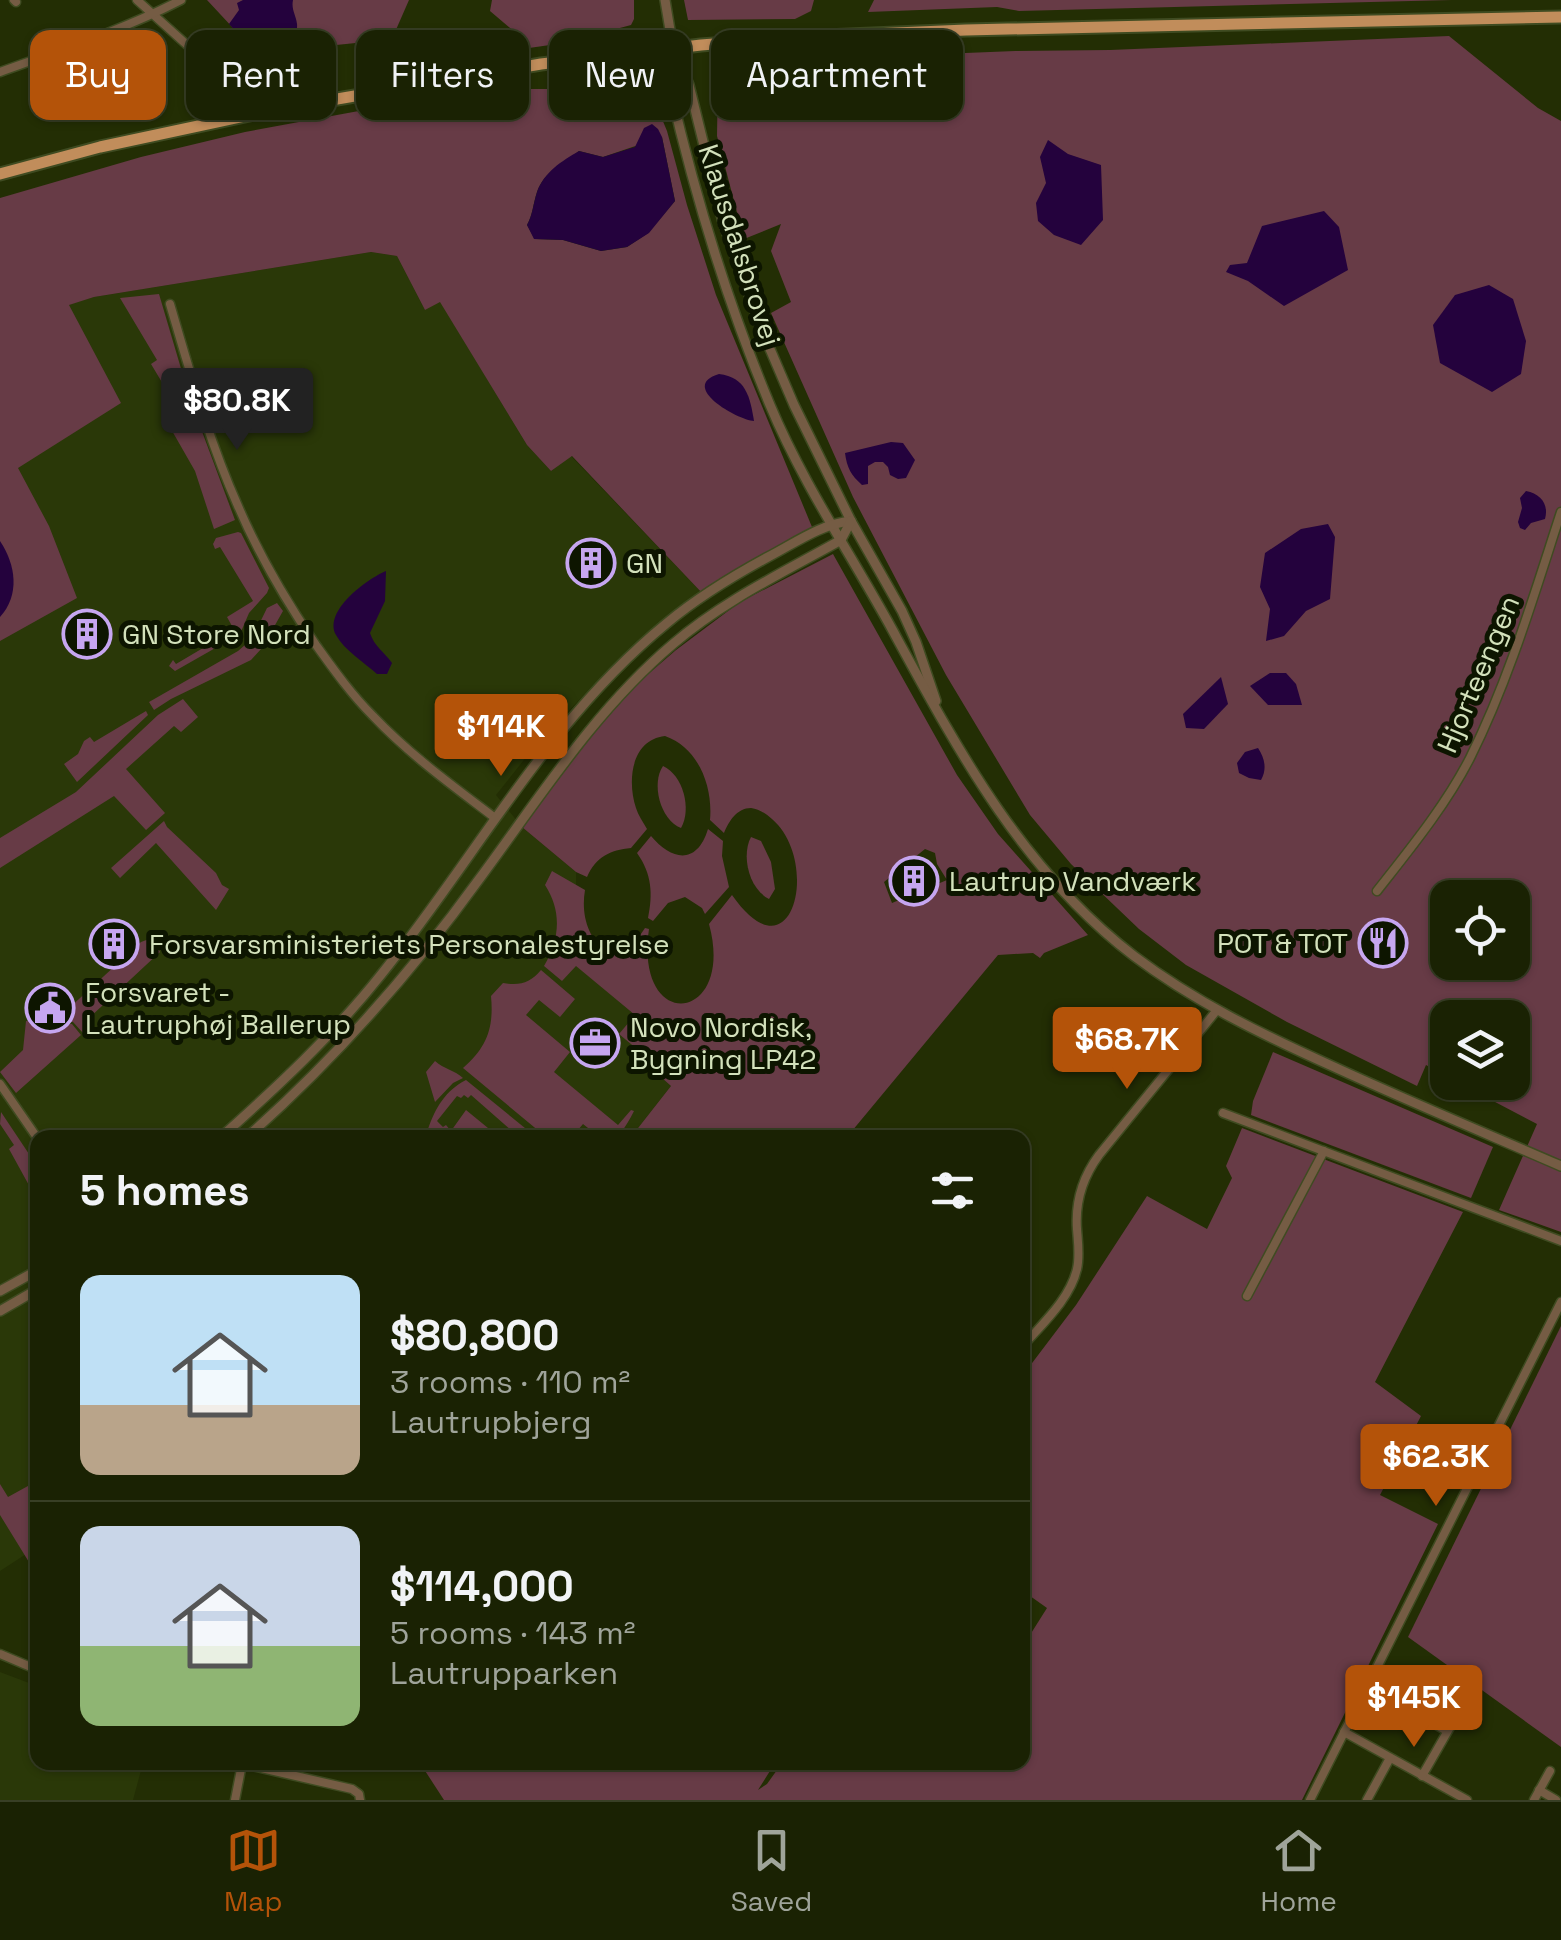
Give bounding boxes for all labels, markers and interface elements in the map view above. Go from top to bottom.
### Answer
chip: Buy [30,30,166,120]
chip: Rent [186,30,336,120]
chip: Filters [356,30,529,120]
chip: New [549,30,691,120]
chip: Apartment [711,30,963,120]
street label: Klausdalsbrovej [690,139,790,351]
pin: $80.8K [156,368,318,453]
text: $80.8K [183,380,291,420]
building icon: GN [565,537,617,589]
place label: GN [626,545,663,581]
street label: Hjorteengen [1429,590,1527,758]
building icon: GN Store Nord [61,608,113,660]
place label: GN Store Nord [122,616,311,652]
pin: $114K [431,694,571,779]
text: $114K [457,706,545,746]
building icon: Lautrup Vandværk [888,855,940,907]
place label: Lautrup Vandværk [949,863,1196,899]
map controls [1430,880,1530,1100]
button: locate [1430,880,1530,980]
restaurant icon: POT & TOT [1357,917,1409,969]
building icon: Forsvarsministeriets Personalestyrelse [88,918,140,970]
place label: POT & TOT [1217,925,1348,961]
place label: Forsvarsministeriets Personalestyrelse [149,926,669,962]
place label: Forsvaret - Lautruphøj Ballerup [85,974,351,1042]
public building icon: Forsvaret - Lautruphøj Ballerup [24,982,76,1034]
button: layers [1430,1000,1530,1100]
pin: $68.7K [1046,1007,1208,1092]
place label: Novo Nordisk, Bygning LP42 [630,1009,816,1077]
office icon: Novo Nordisk, Bygning LP42 [569,1017,621,1069]
text: $68.7K [1075,1019,1179,1059]
icon: filters [925,1163,980,1218]
text: 5 homes [80,1164,250,1217]
text: $80,800 [390,1309,559,1362]
icon: home [160,1315,280,1435]
text: 3 rooms · 110 m² [390,1362,630,1402]
text: Lautrupbjerg [390,1402,592,1442]
pin: $62.3K [1355,1424,1517,1509]
text: $62.3K [1382,1436,1490,1476]
text: $114,000 [390,1560,574,1613]
icon: home [160,1566,280,1686]
text: 5 rooms · 143 m² [390,1613,635,1653]
text: Lautrupparken [390,1653,618,1693]
pin: $145K [1344,1665,1484,1750]
text: $145K [1367,1677,1461,1717]
tab: Map [224,1823,282,1919]
tab: Saved [731,1823,812,1919]
tab: Home [1261,1823,1337,1919]

